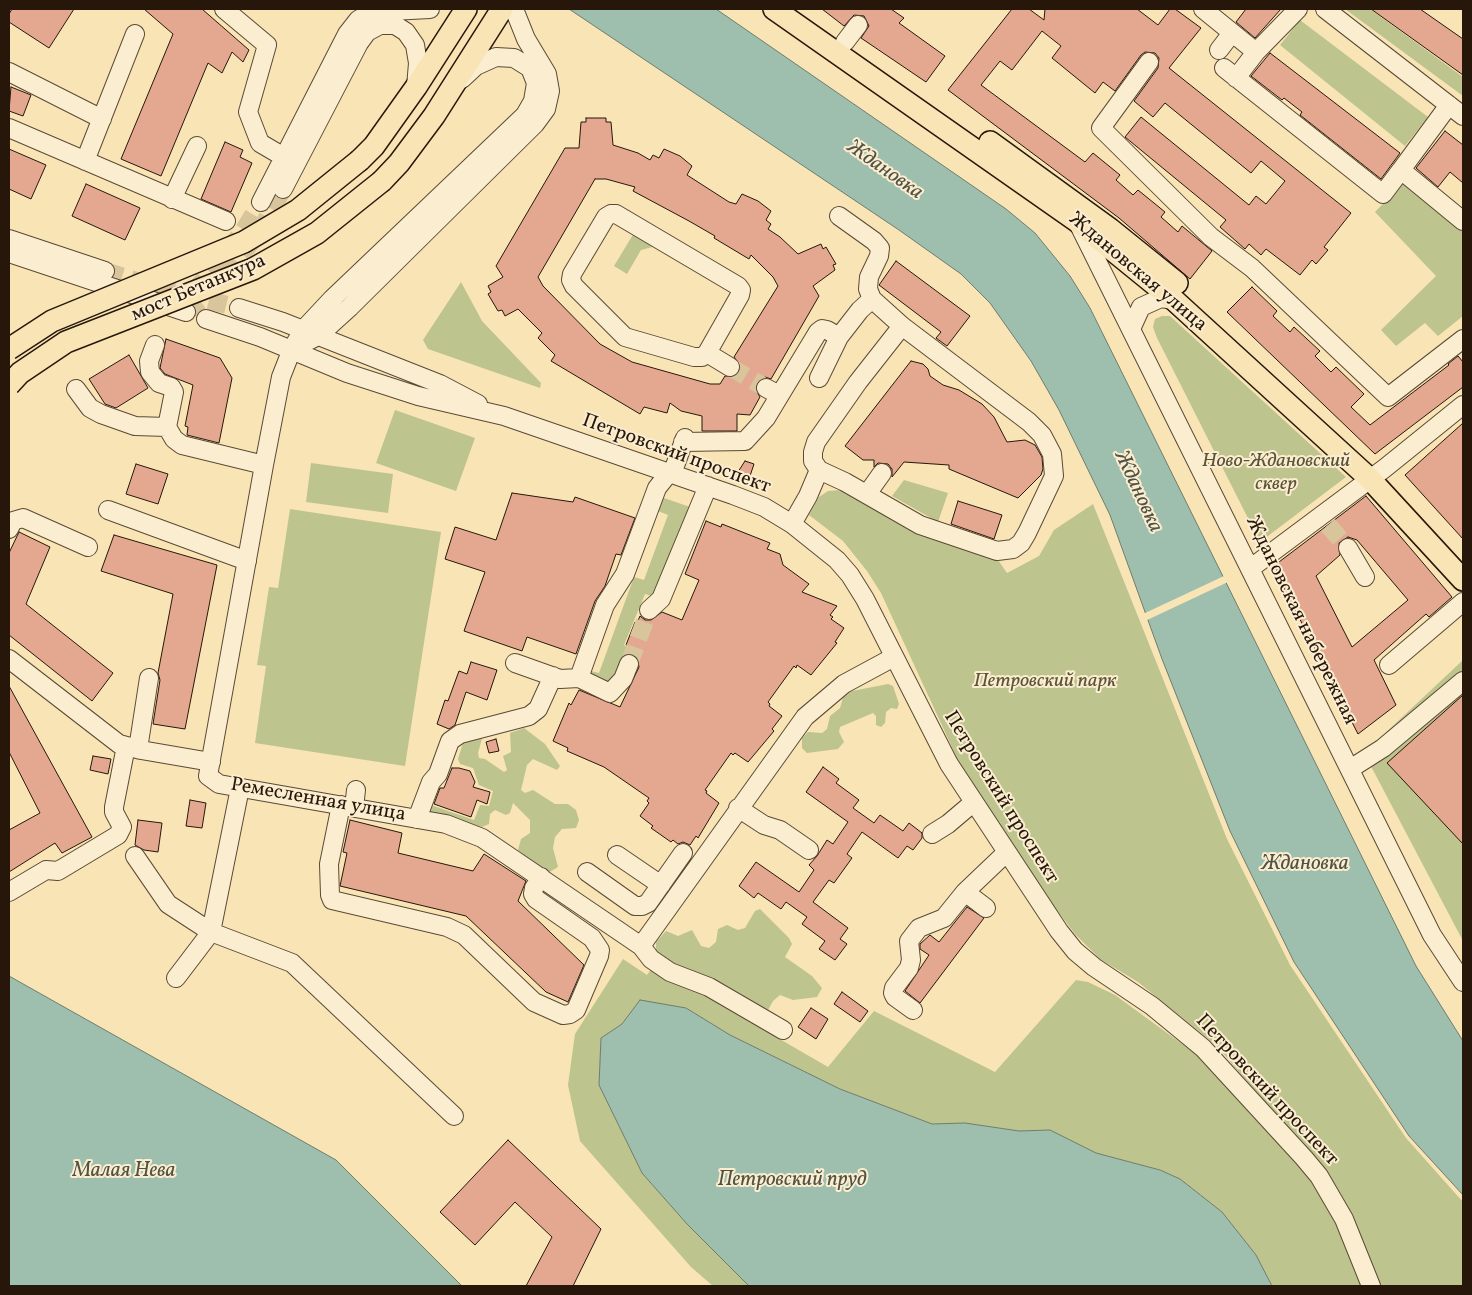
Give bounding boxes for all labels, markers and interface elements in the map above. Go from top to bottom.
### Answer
water label: Ждановка [841,136,927,206]
street label: Ждановская улица [1063,208,1211,338]
street label: мост Бетанкура [128,250,270,328]
street label: Петровский проспект [578,410,774,500]
water label: Ждановка [1107,447,1167,537]
park label: Ново-Ждановский сквер [1202,450,1350,497]
street label: Ждановская набережная [1239,513,1361,729]
park label: Петровский парк [974,670,1116,694]
street label: Петровский проспект [937,707,1063,889]
street label: Ремесленная улица [228,774,408,828]
water label: Ждановка [1261,852,1349,878]
street label: Петровский проспект [1189,1010,1343,1172]
water label: Малая Нева [73,1159,175,1185]
water label: Петровский пруд [718,1168,866,1194]

